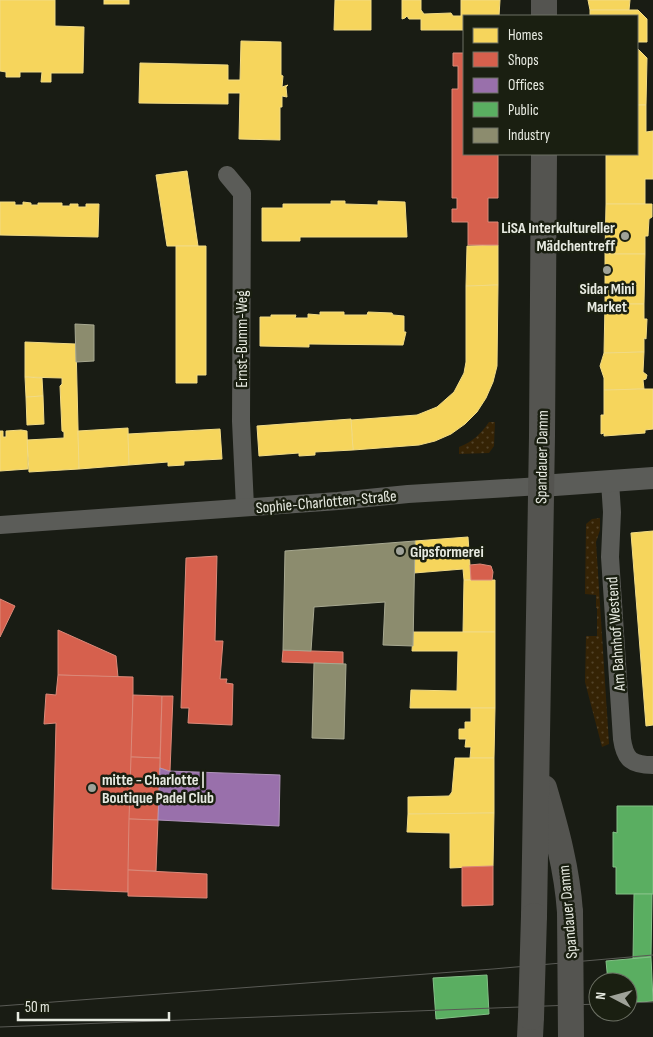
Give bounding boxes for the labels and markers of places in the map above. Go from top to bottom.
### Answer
place label: LiSA Interkultureller Mädchentreff [501,219,616,256]
marker: LiSA Interkultureller Mädchentreff [619,230,631,242]
marker: Sidar Mini Market [601,264,613,276]
place label: Sidar Mini Market [579,280,635,317]
place label: Gipsformerei [410,543,484,562]
marker: Gipsformerei [394,545,406,557]
place label: mitte - Charlotte | Boutique Padel Club [102,771,214,808]
marker: mitte - Charlotte | Boutique Padel Club [86,782,98,794]

